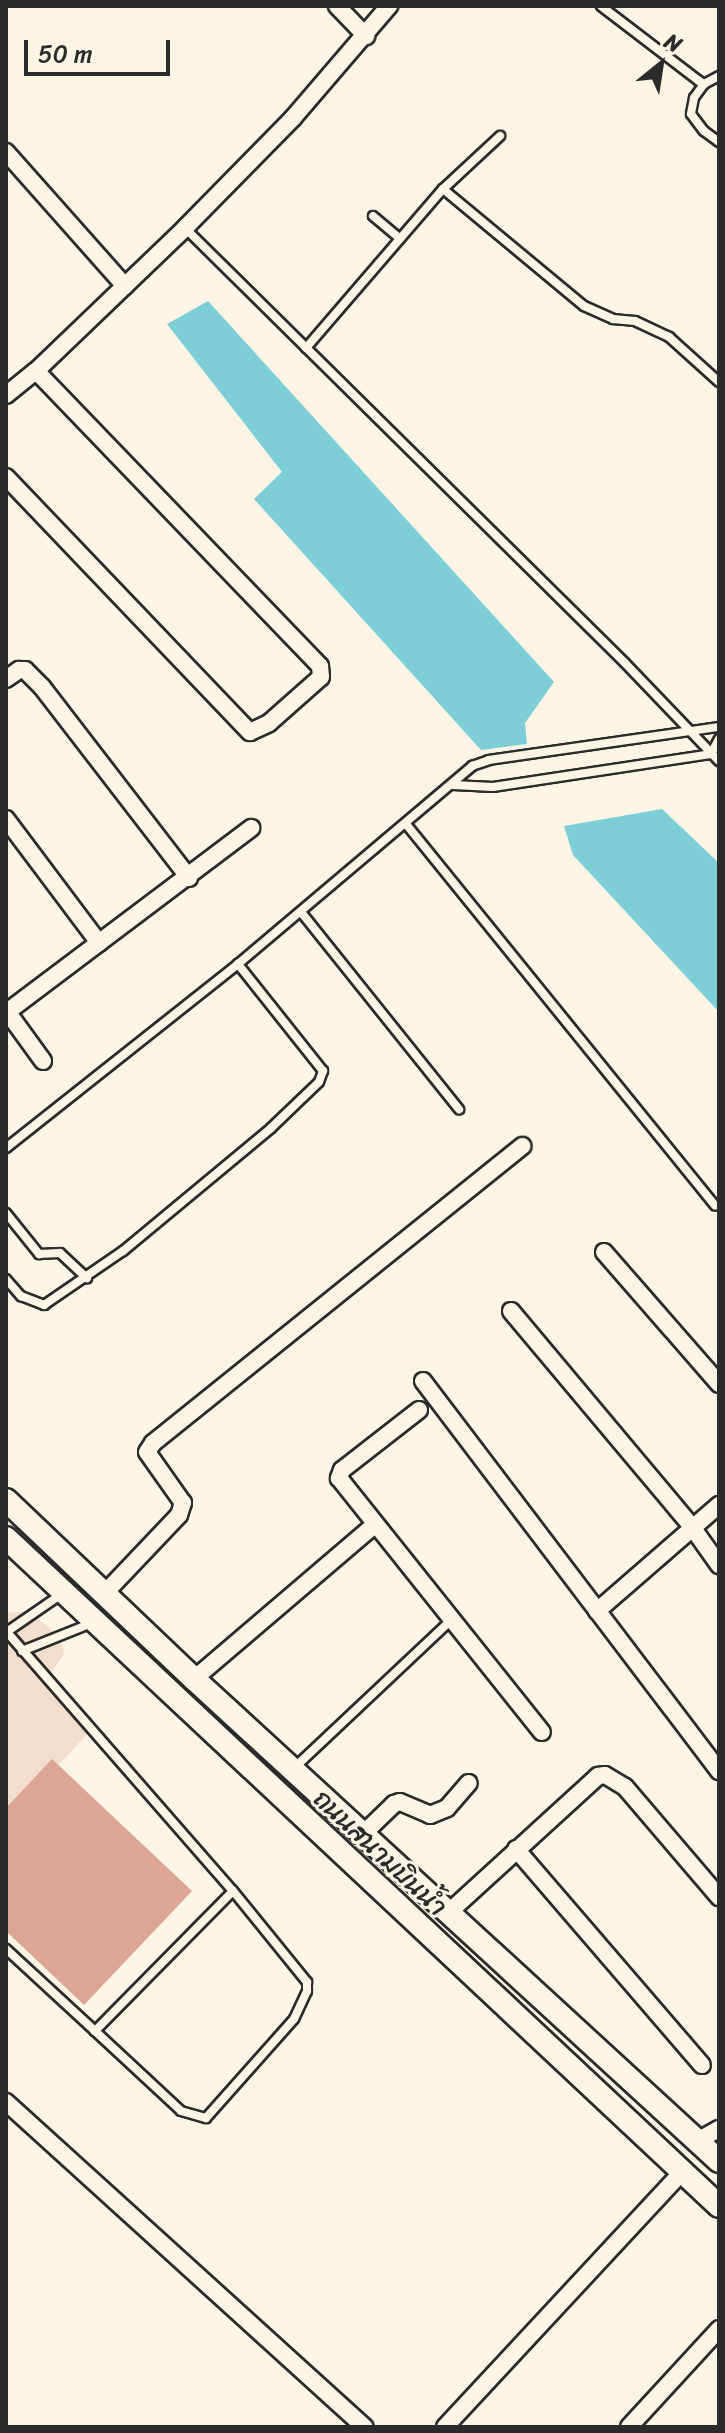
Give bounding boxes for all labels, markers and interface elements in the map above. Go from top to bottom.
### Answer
text: N [657,22,690,63]
scale bar [28,24,174,74]
north arrow [621,24,701,104]
text: 50 m [38,33,93,75]
street label: ถนนสนามบินน้ำ [307,1783,453,1923]

